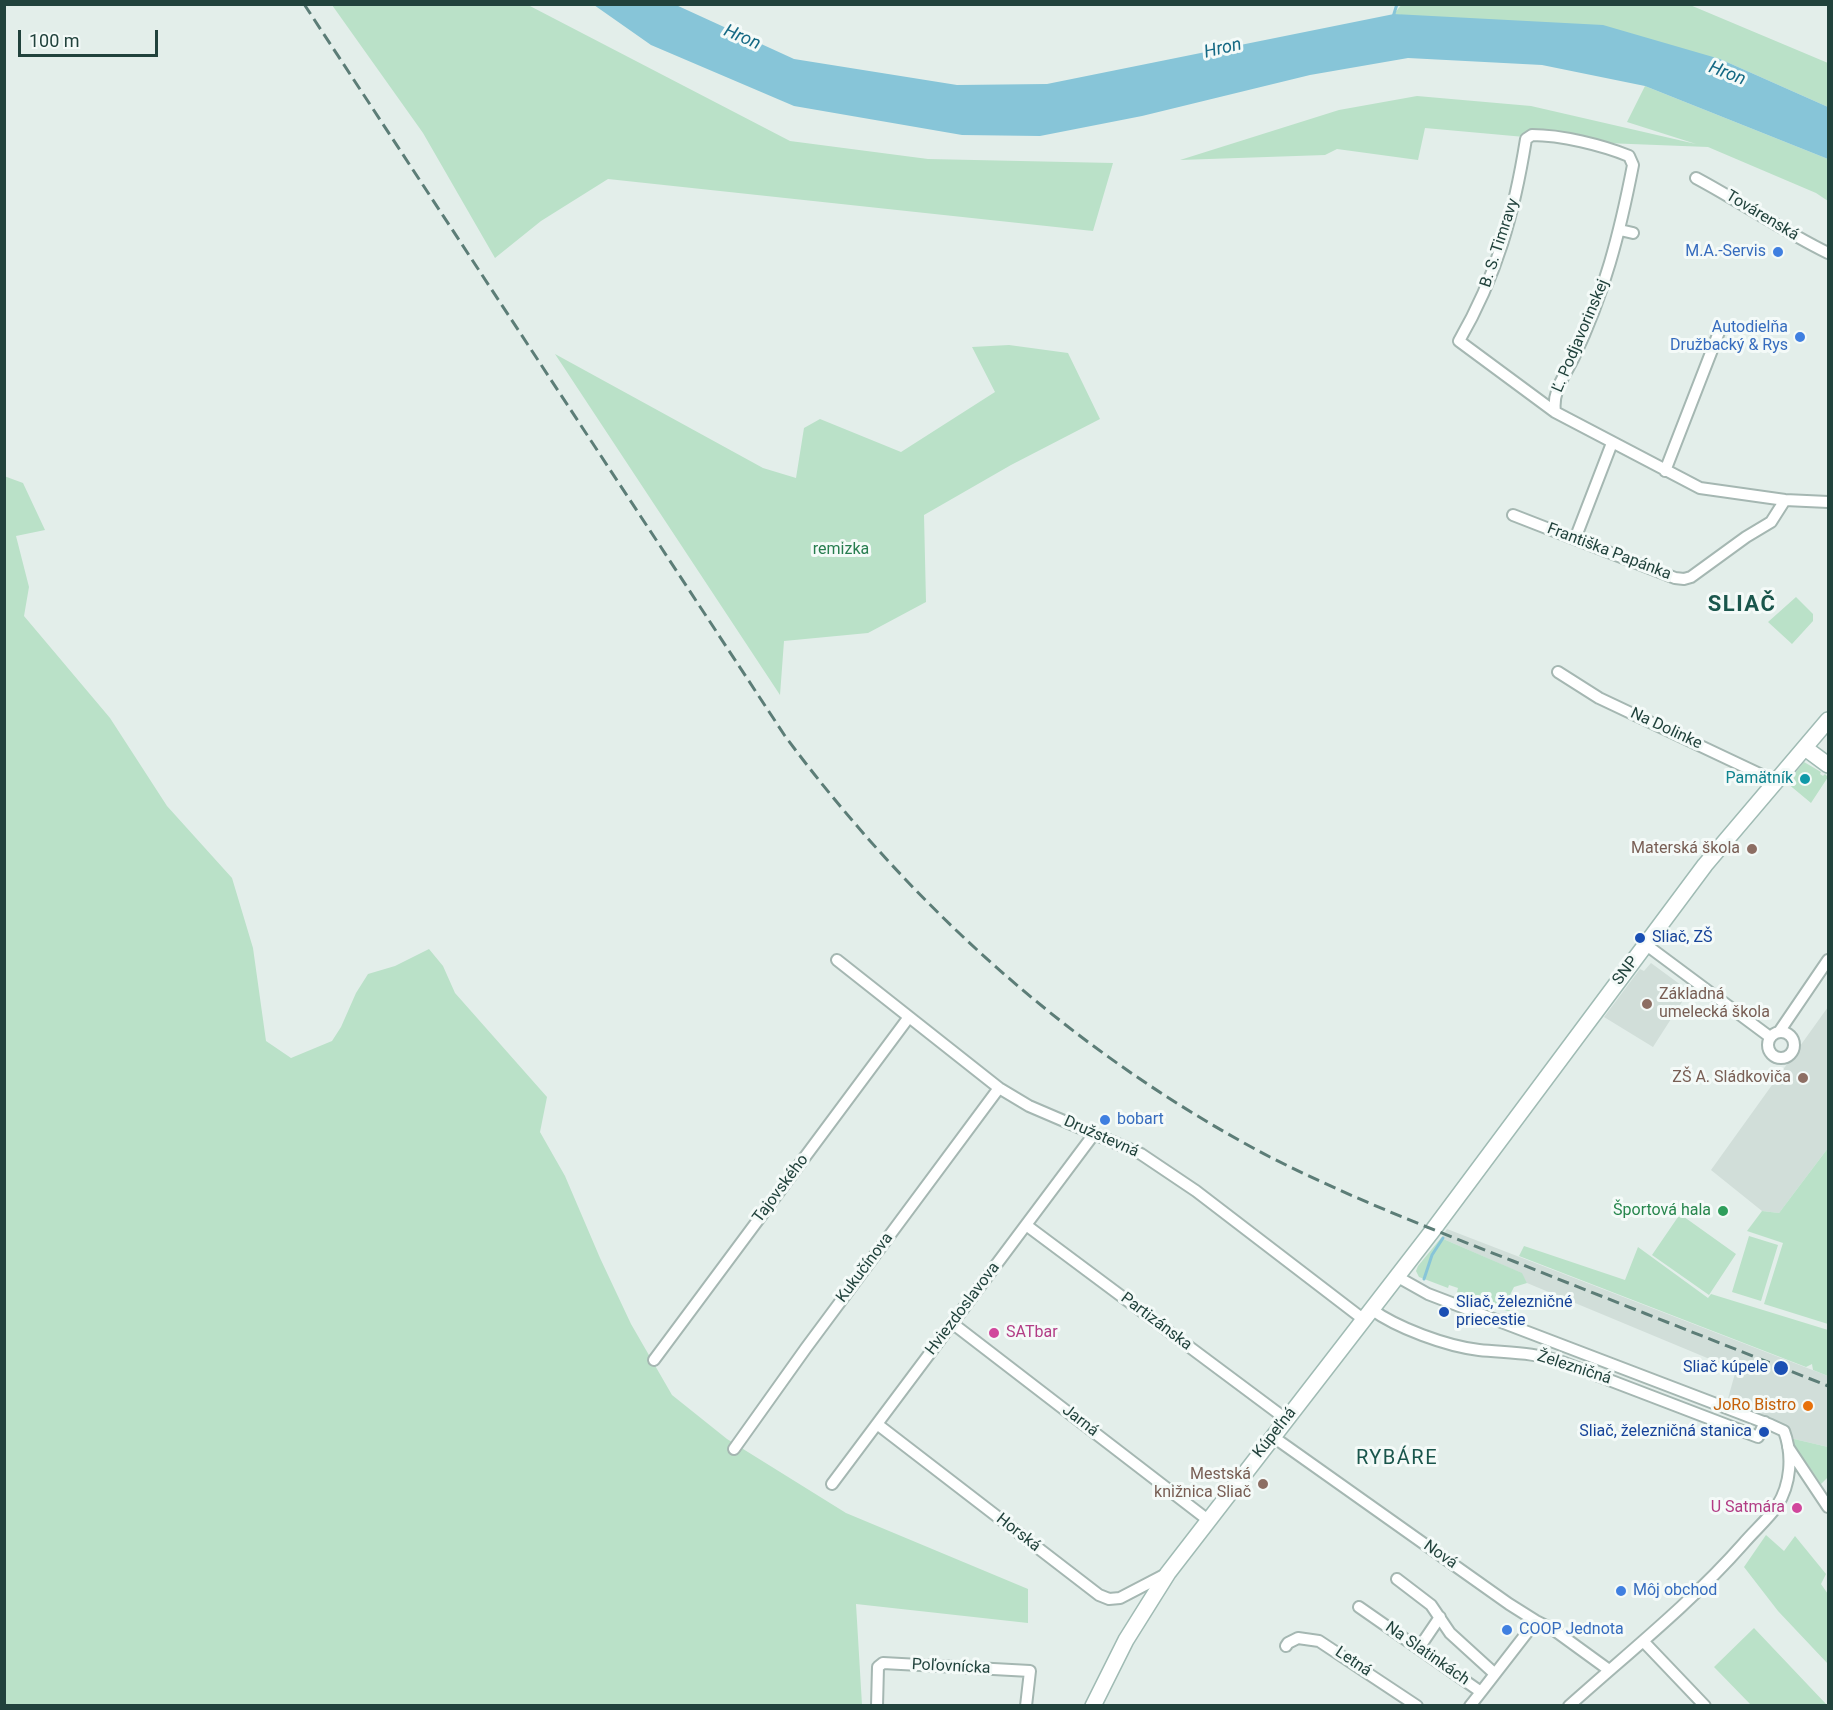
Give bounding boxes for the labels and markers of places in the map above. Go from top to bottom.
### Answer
place label: M.A.-Servis [1685,242,1766,262]
marker: M.A.-Servis [1771,245,1785,259]
place label: Autodielňa Družbacký & Rys [1670,318,1788,356]
marker: Autodielňa Družbacký & Rys [1793,330,1807,344]
place label: Pamätník [1725,769,1793,789]
marker: Pamätník [1798,772,1812,786]
place label: Materská škola [1631,839,1740,859]
marker: Materská škola [1745,842,1759,856]
place label: Sliač, ZŠ [1652,928,1713,948]
marker: Sliač, ZŠ [1633,931,1647,945]
place label: Základná umelecká škola [1659,985,1770,1023]
marker: Základná umelecká škola [1640,997,1654,1011]
place label: ZŠ A. Sládkoviča [1672,1068,1791,1088]
marker: ZŠ A. Sládkoviča [1796,1071,1810,1085]
place label: bobart [1117,1110,1164,1130]
marker: bobart [1098,1113,1112,1127]
place label: Športová hala [1613,1201,1711,1221]
marker: Športová hala [1716,1204,1730,1218]
place label: Sliač, železničné priecestie [1456,1293,1573,1331]
marker: Sliač, železničné priecestie [1437,1305,1451,1319]
place label: SATbar [1006,1323,1058,1343]
marker: SATbar [987,1326,1001,1340]
place label: Sliač kúpele [1683,1358,1768,1378]
marker: Sliač kúpele [1772,1359,1790,1377]
place label: JoRo Bistro [1713,1396,1796,1416]
marker: JoRo Bistro [1801,1399,1815,1413]
place label: Sliač, železničná stanica [1579,1422,1752,1442]
marker: Sliač, železničná stanica [1757,1425,1771,1439]
place label: Mestská knižnica Sliač [1154,1465,1251,1503]
marker: Mestská knižnica Sliač [1256,1477,1270,1491]
place label: U Satmára [1711,1498,1785,1518]
marker: U Satmára [1790,1501,1804,1515]
place label: Môj obchod [1633,1581,1717,1601]
marker: Môj obchod [1614,1584,1628,1598]
place label: COOP Jednota [1519,1620,1624,1640]
marker: COOP Jednota [1500,1623,1514,1637]

